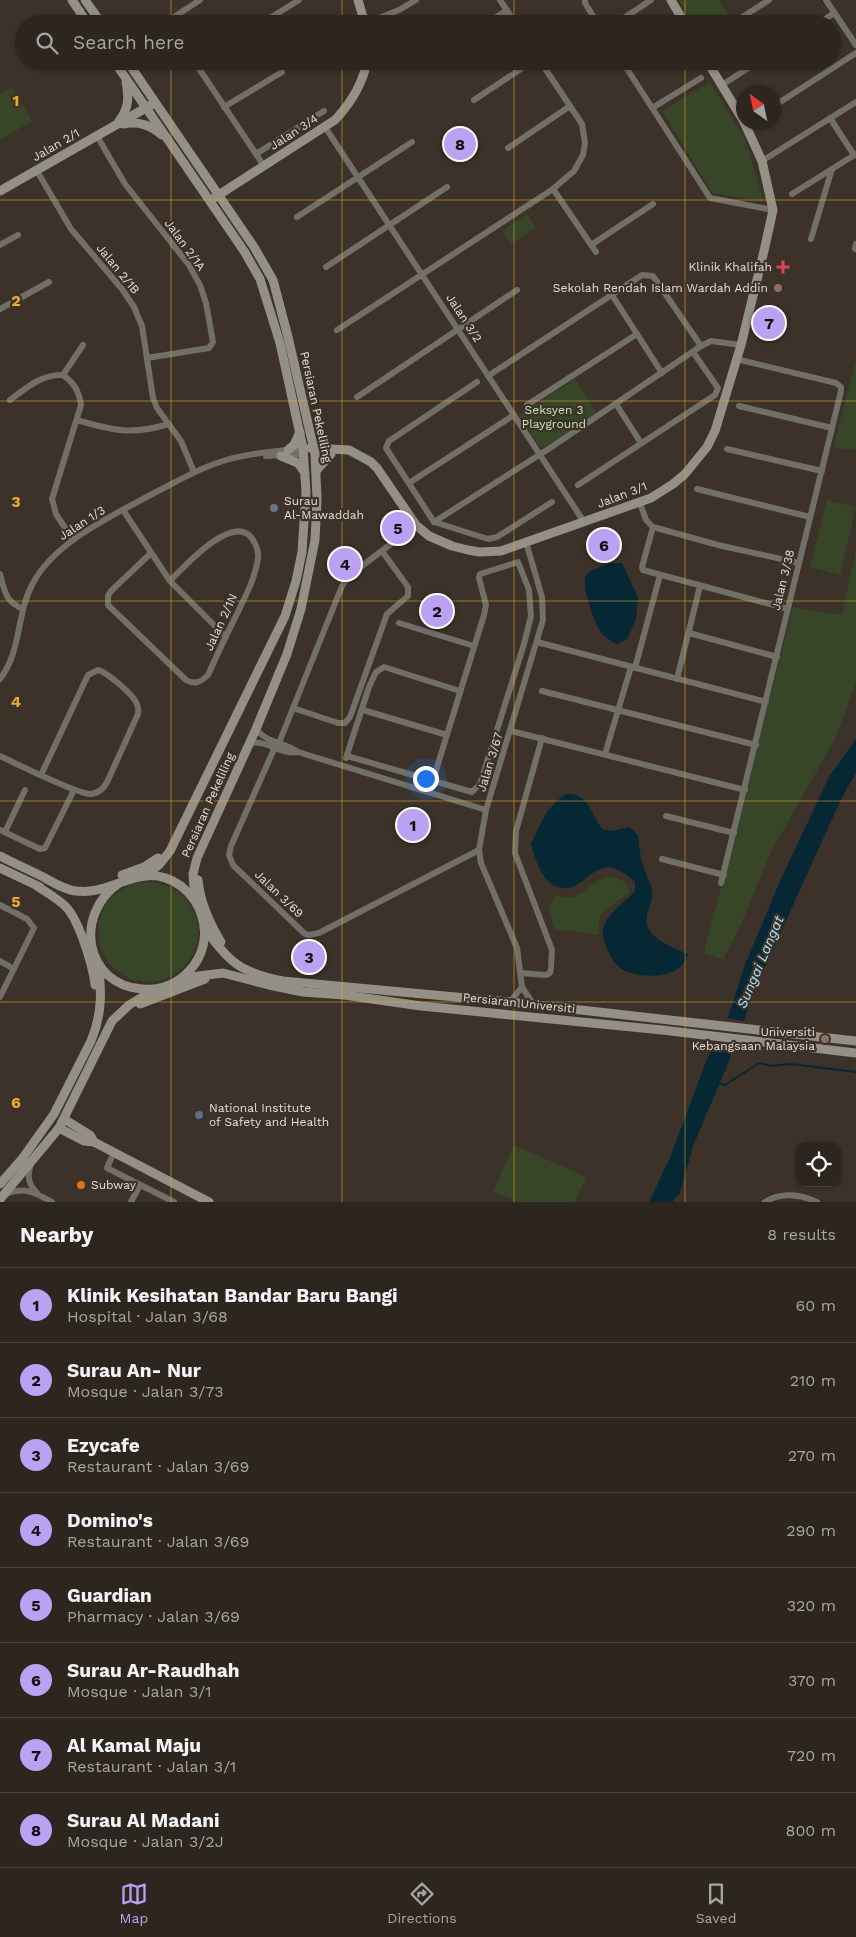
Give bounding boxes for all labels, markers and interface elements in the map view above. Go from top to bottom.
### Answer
search box [15,15,841,70]
icon: search [33,29,61,57]
text: Search here [73,31,184,54]
north arrow [736,85,781,130]
text: 1 [13,91,19,110]
street label: Jalan 3/4 [267,111,321,153]
pin: 8 [444,125,476,163]
street label: Jalan 2/1 [30,126,82,164]
street label: Jalan 2/1A [162,217,208,274]
street label: Jalan 2/1B [94,241,142,297]
place label: Klinik Khalifah [688,260,772,274]
marker: Klinik Khalifah [776,260,790,274]
place label: Sekolah Rendah Islam Wardah Addin [553,281,768,295]
marker: Sekolah Rendah Islam Wardah Addin [772,282,784,294]
text: 2 [11,291,21,310]
street label: Jalan 3/2 [443,291,485,345]
pin: 7 [753,304,785,342]
street label: Persiaran Pekeliling [297,350,335,464]
park label: Seksyen 3 Playground [522,403,586,431]
street label: Jalan 3/1 [595,479,649,511]
text: 3 [11,492,21,511]
place label: Surau Al-Mawaddah [284,494,364,522]
marker: Surau Al-Mawaddah [268,502,280,514]
street label: Jalan 1/3 [56,503,108,543]
pin: 5 [382,509,414,547]
pin: 6 [588,526,620,564]
pin: 4 [329,545,361,583]
street label: Jalan 3/38 [769,548,797,612]
street label: Jalan 2/1N [202,591,240,653]
pin: 2 [421,592,453,630]
text: 4 [11,692,21,711]
street label: Jalan 3/67 [474,730,506,793]
street label: Persiaran Pekeliling [179,750,238,860]
your location [413,766,439,792]
pin: 1 [397,806,429,844]
street label: Jalan 3/69 [252,867,306,921]
text: 5 [11,892,21,911]
water label: Sungai Langat [733,913,787,1011]
pin: 3 [293,938,325,976]
street label: Persiaran Universiti [462,990,576,1016]
place label: Universiti Kebangsaan Malaysia [692,1025,815,1053]
marker: Universiti Kebangsaan Malaysia [819,1033,831,1045]
text: 6 [11,1093,21,1112]
place label: National Institute of Safety and Health [209,1101,329,1129]
marker: National Institute of Safety and Health [193,1109,205,1121]
map controls [796,1142,841,1187]
button: locate [796,1142,841,1187]
place label: Subway [91,1178,137,1192]
marker: Subway [75,1179,87,1191]
text: Nearby [20,1222,93,1247]
text: 8 results [767,1225,836,1244]
text: Klinik Kesihatan Bandar Baru Bangi [67,1284,398,1307]
text: 1 [33,1296,39,1315]
text: 60 m [796,1296,836,1315]
text: Hospital · Jalan 3/68 [67,1307,228,1326]
text: Surau An- Nur [67,1359,201,1382]
text: 2 [31,1371,41,1390]
text: 210 m [790,1371,836,1390]
text: Mosque · Jalan 3/73 [67,1382,224,1401]
text: Ezycafe [67,1434,140,1457]
text: 3 [31,1446,41,1465]
text: 270 m [788,1446,836,1465]
text: Restaurant · Jalan 3/69 [67,1457,249,1476]
text: Domino's [67,1509,153,1532]
text: 4 [31,1521,41,1540]
text: 290 m [786,1521,836,1540]
text: Restaurant · Jalan 3/69 [67,1532,249,1551]
text: Guardian [67,1584,152,1607]
text: 5 [31,1596,41,1615]
text: 320 m [787,1596,836,1615]
text: Pharmacy · Jalan 3/69 [67,1607,240,1626]
text: Surau Ar-Raudhah [67,1659,239,1682]
text: 6 [31,1671,41,1690]
text: 370 m [788,1671,836,1690]
text: Mosque · Jalan 3/1 [67,1682,212,1701]
text: Al Kamal Maju [67,1734,201,1757]
text: 7 [31,1746,41,1765]
text: 720 m [787,1746,836,1765]
text: Restaurant · Jalan 3/1 [67,1757,236,1776]
text: Surau Al Madani [67,1809,219,1832]
text: 8 [31,1821,41,1840]
text: 800 m [786,1821,836,1840]
text: Mosque · Jalan 3/2J [67,1832,224,1851]
tab: Map [120,1880,148,1926]
tab: Directions [387,1880,457,1926]
tab: Saved [696,1880,736,1926]

